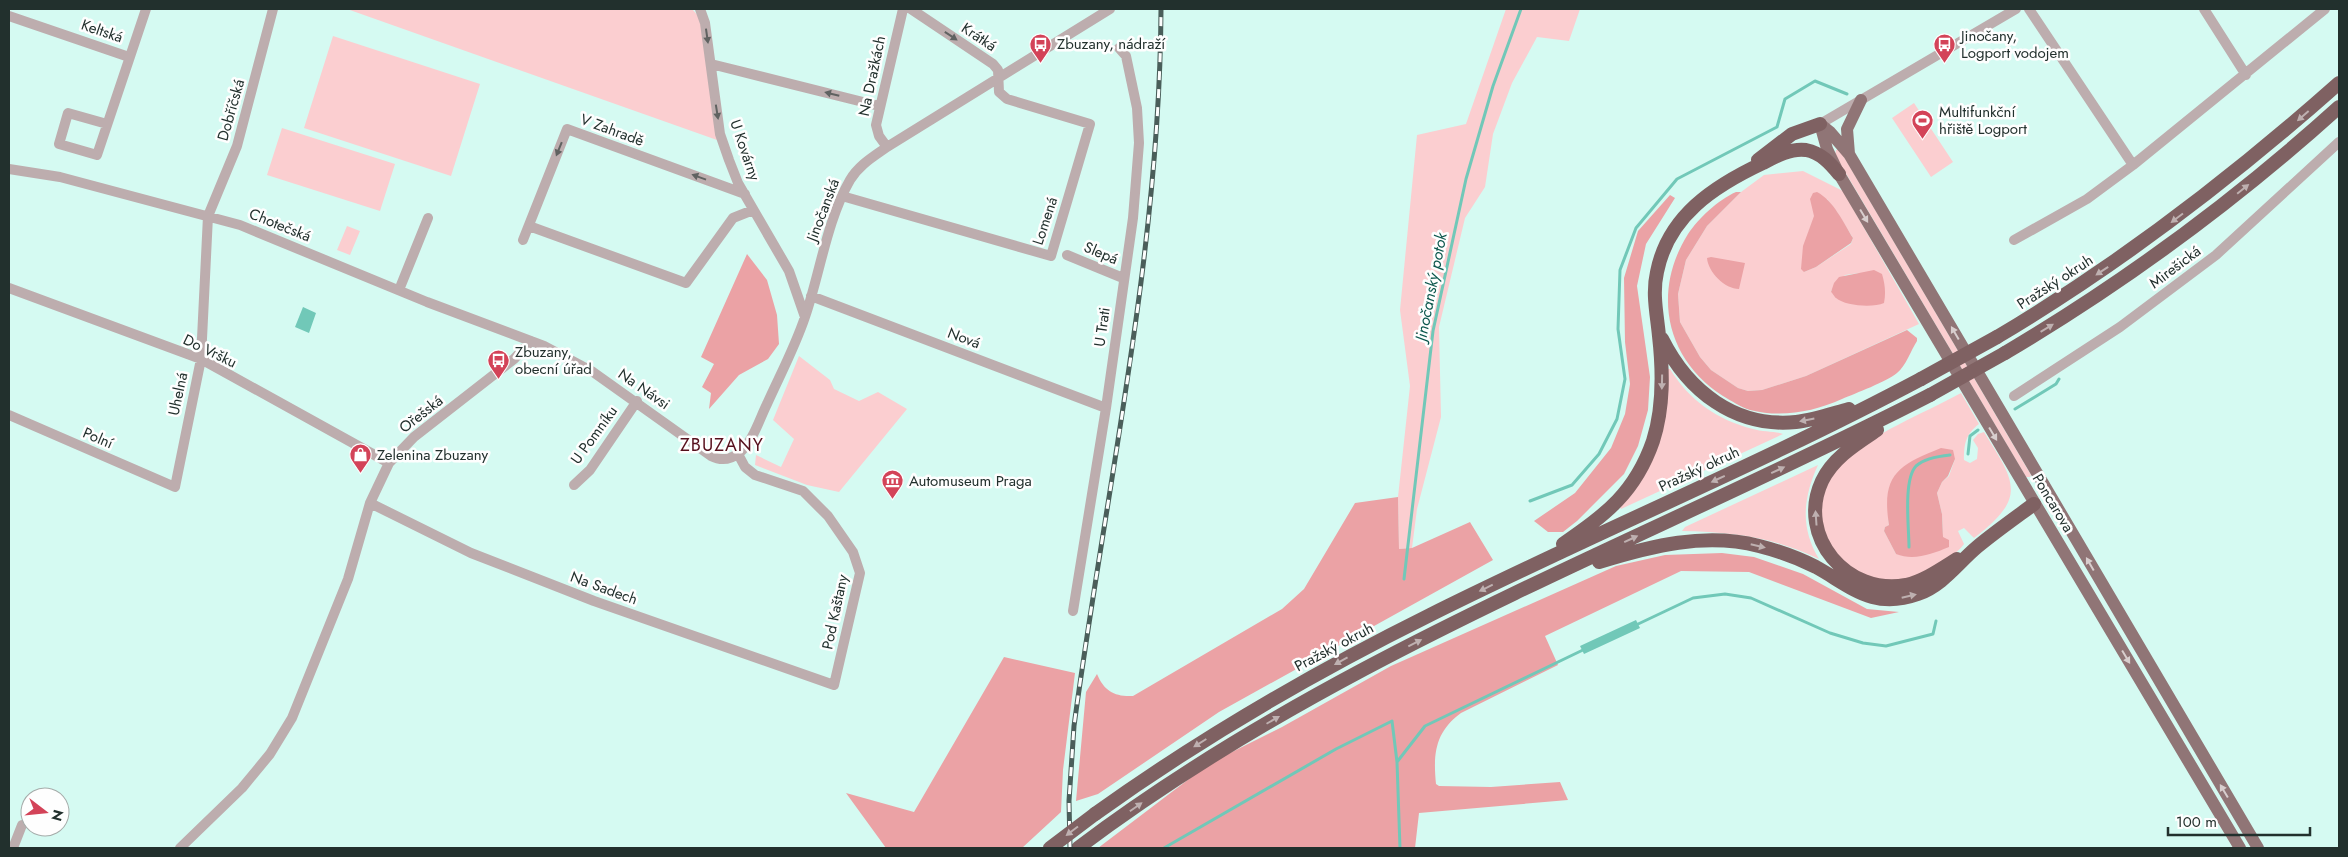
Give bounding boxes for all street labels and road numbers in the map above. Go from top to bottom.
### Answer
street label: Keltská [78,14,126,48]
street label: Krátká [957,17,1001,57]
street label: Na Dražkách [853,34,891,118]
street label: Dobříčská [212,77,250,143]
street label: V Zahradě [577,108,647,152]
street label: U Kovárny [724,116,766,184]
street label: Jinočanská [800,175,845,247]
street label: Lomená [1027,194,1063,248]
street label: Chotečská [246,203,314,247]
street label: Slepá [1080,236,1122,270]
street label: Mirešická [2145,240,2205,294]
street label: Pražský okruh [2013,249,2097,315]
street label: U Trati [1088,306,1116,348]
street label: Nová [944,322,984,354]
street label: Do Vršku [179,329,241,373]
street label: Na Návsi [614,363,674,415]
street label: Uhelná [163,370,193,418]
street label: Ořešská [394,390,448,438]
street label: U Pomníku [565,401,623,469]
street label: Polní [79,422,118,455]
street label: Pražský okruh [1655,441,1743,497]
street label: Poncarova [2027,470,2079,536]
street label: Na Sadech [567,566,641,610]
street label: Pod Kaštany [816,572,854,651]
street label: Pražský okruh [1290,617,1378,677]

